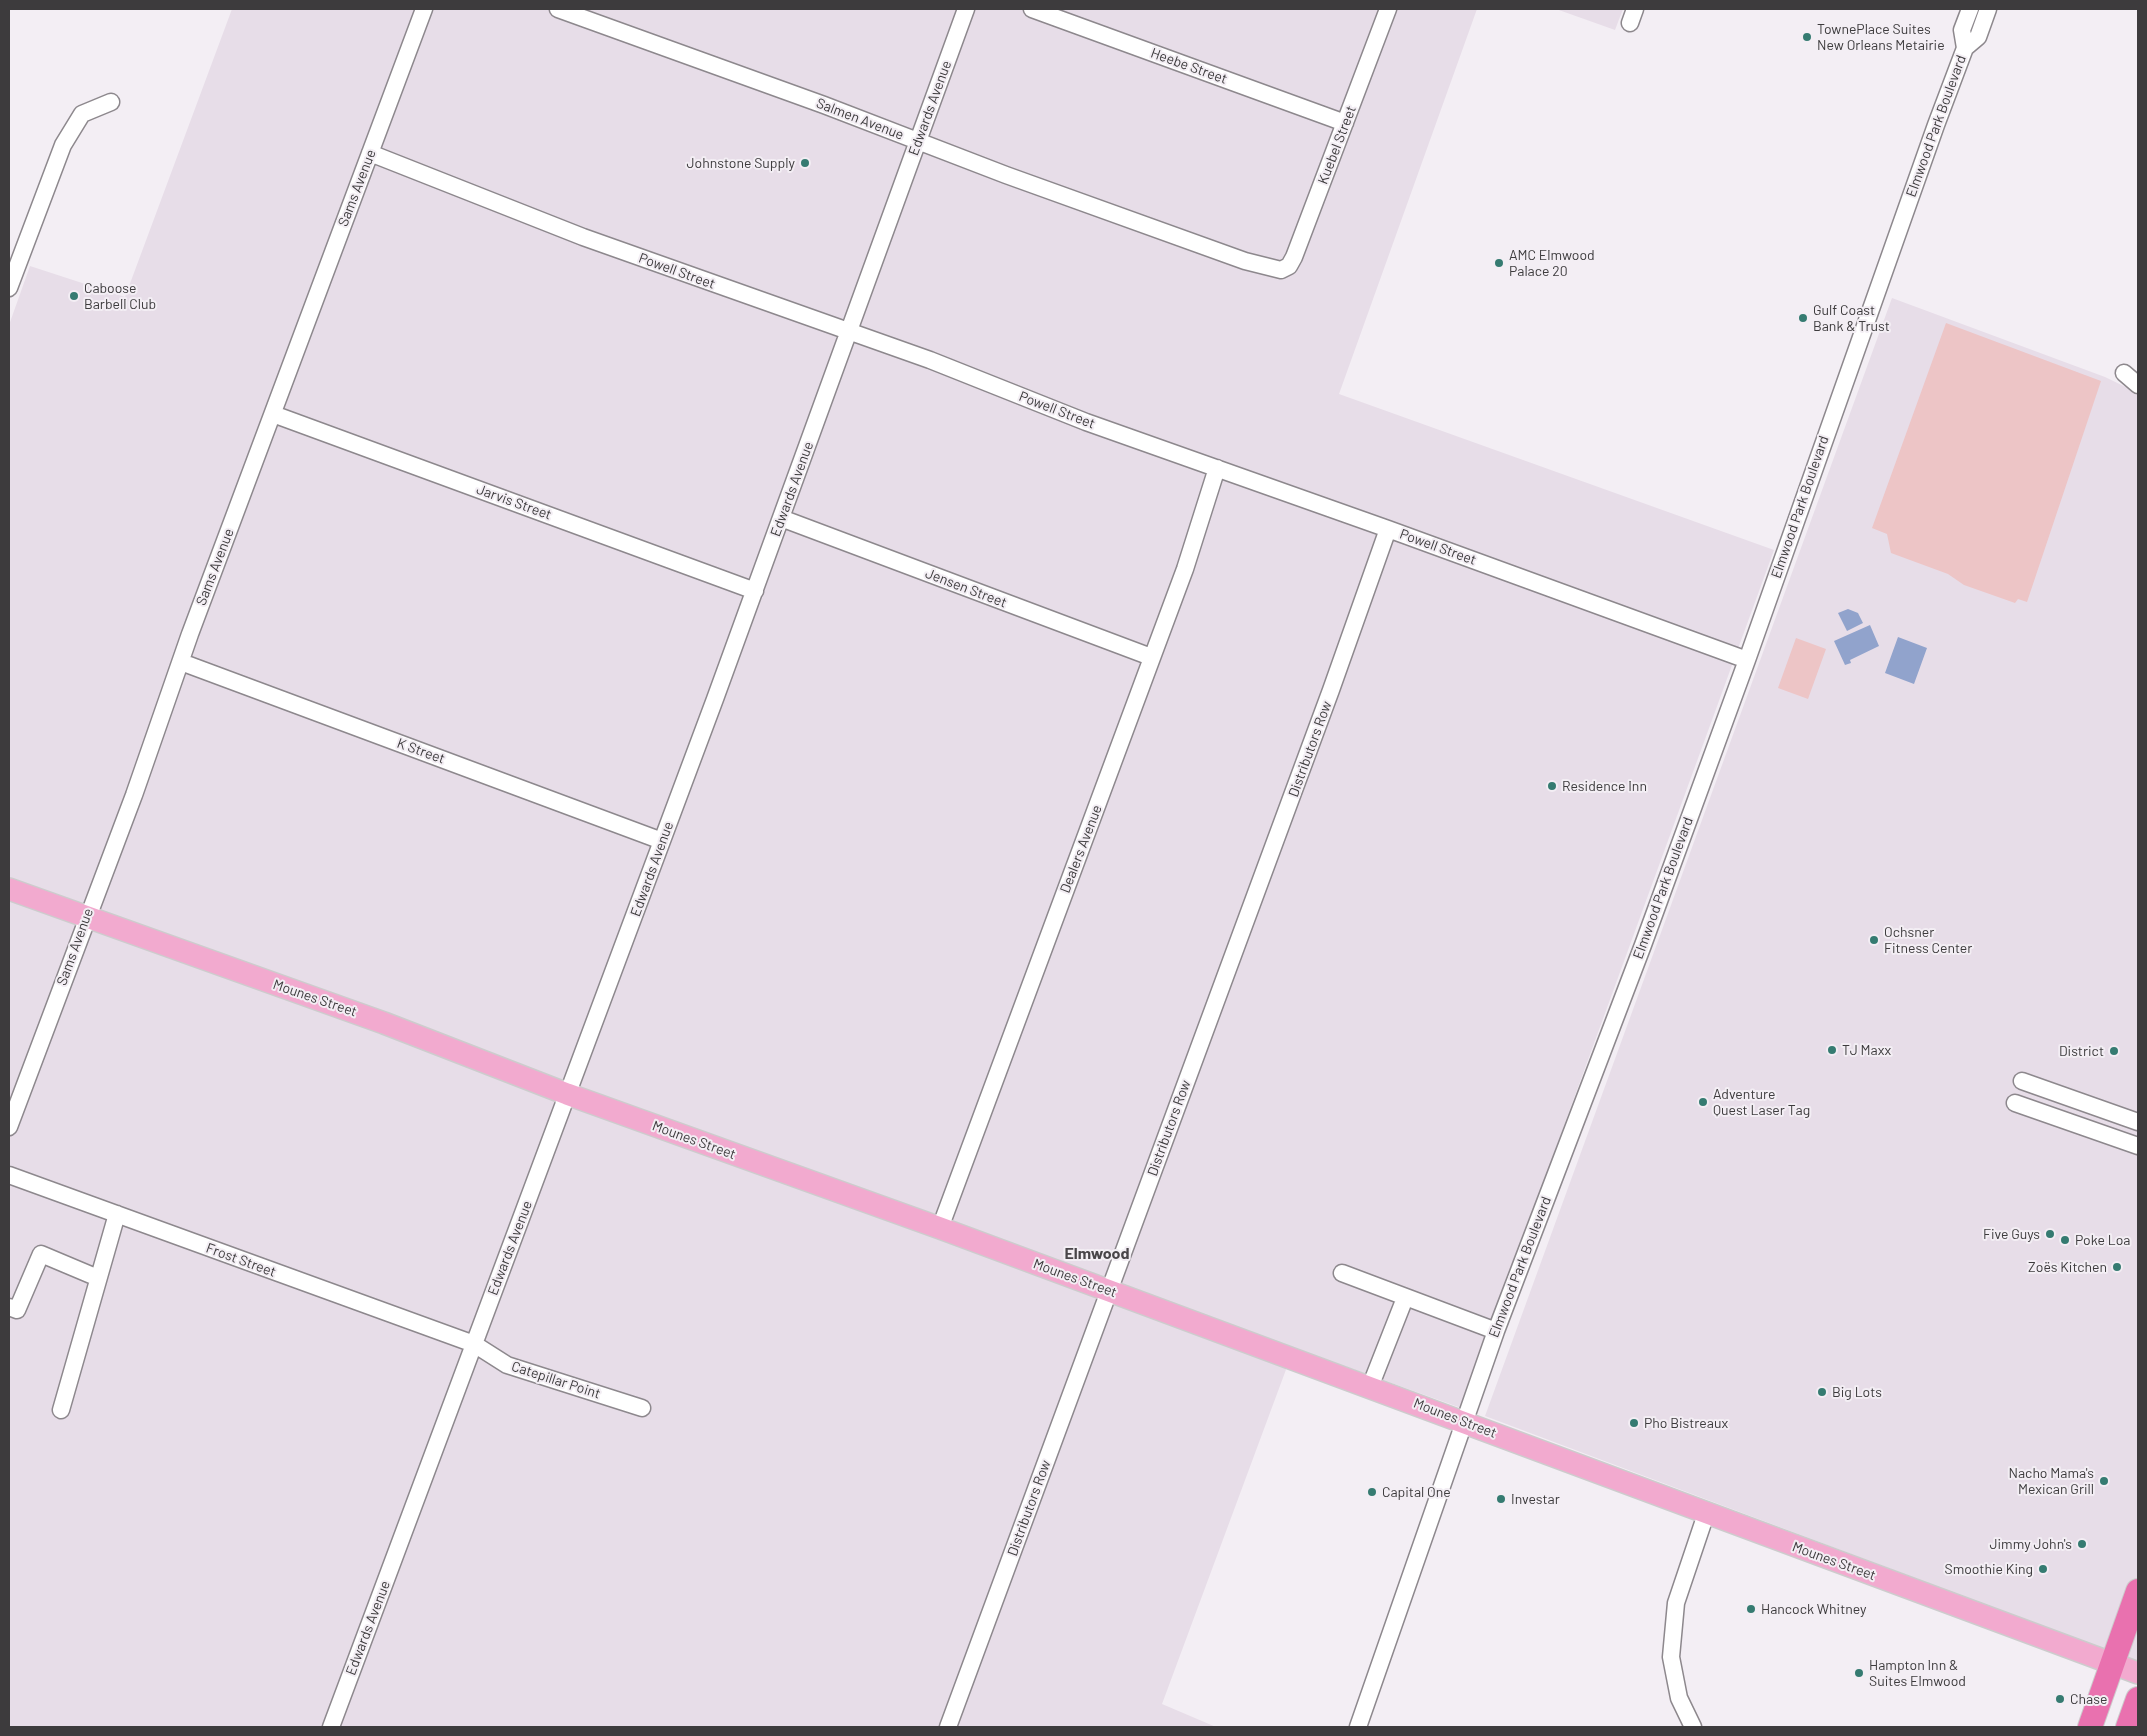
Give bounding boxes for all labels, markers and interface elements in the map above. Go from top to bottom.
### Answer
place label: TownePlace Suites New Orleans Metairie [1817,21,1945,54]
marker: TownePlace Suites New Orleans Metairie [1801,31,1813,43]
street label: Heebe Street [1148,44,1230,88]
street label: Elmwood Park Boulevard [1902,53,1970,199]
street label: Edwards Avenue [905,58,955,158]
street label: Salmen Avenue [814,95,906,143]
street label: Kuebel Street [1314,103,1360,187]
street label: Sams Avenue [335,147,379,229]
place label: Johnstone Supply [686,155,795,171]
marker: Johnstone Supply [799,157,811,169]
place label: AMC Elmwood Palace 20 [1509,247,1595,280]
street label: Powell Street [636,249,718,293]
marker: AMC Elmwood Palace 20 [1493,257,1505,269]
place label: Caboose Barbell Club [84,280,156,312]
marker: Caboose Barbell Club [68,290,80,302]
place label: Gulf Coast Bank & Trust [1813,302,1890,334]
marker: Gulf Coast Bank & Trust [1797,312,1809,324]
street label: Powell Street [1017,388,1097,432]
street label: Elmwood Park Boulevard [1768,433,1832,581]
street label: Edwards Avenue [767,439,817,539]
street label: Jarvis Street [474,481,554,523]
street label: Powell Street [1397,525,1479,569]
street label: Sams Avenue [193,526,237,608]
street label: Jensen Street [923,565,1009,611]
street label: Distributors Row [1285,699,1335,799]
street label: K Street [395,735,447,767]
place label: Residence Inn [1562,778,1647,794]
marker: Residence Inn [1546,780,1558,792]
street label: Dealers Avenue [1057,803,1105,895]
street label: Elmwood Park Boulevard [1629,815,1697,961]
street label: Edwards Avenue [627,819,677,919]
street label: Sams Avenue [53,906,97,988]
place label: Ochsner Fitness Center [1884,924,1972,956]
marker: Ochsner Fitness Center [1868,934,1880,946]
street label: Mounes Street [271,976,359,1020]
place label: TJ Maxx [1842,1042,1891,1058]
place label: District [2059,1043,2104,1059]
marker: TJ Maxx [1826,1044,1838,1056]
marker: District [2108,1045,2120,1057]
street label: Distributors Row [1144,1078,1194,1178]
place label: Adventure Quest Laser Tag [1713,1086,1810,1118]
marker: Adventure Quest Laser Tag [1697,1096,1709,1108]
street label: Mounes Street [650,1117,738,1163]
street label: Elmwood Park Boulevard [1485,1194,1555,1340]
street label: Edwards Avenue [484,1198,536,1298]
place label: Five Guys [1983,1226,2040,1242]
marker: Five Guys [2044,1228,2056,1240]
place label: Poke Loa [2075,1232,2130,1248]
marker: Poke Loa [2059,1234,2071,1246]
street label: Frost Street [204,1240,278,1280]
district label: Elmwood [1064,1244,1130,1264]
street label: Mounes Street [1031,1255,1119,1301]
place label: Zoës Kitchen [2028,1259,2107,1275]
marker: Zoës Kitchen [2111,1261,2123,1273]
street label: Catepillar Point [509,1358,603,1402]
place label: Big Lots [1832,1384,1882,1400]
marker: Big Lots [1816,1386,1828,1398]
street label: Mounes Street [1411,1394,1499,1442]
place label: Pho Bistreaux [1644,1415,1728,1431]
marker: Pho Bistreaux [1628,1417,1640,1429]
street label: Distributors Row [1004,1458,1054,1558]
place label: Nacho Mama's Mexican Grill [2009,1465,2094,1498]
marker: Nacho Mama's Mexican Grill [2098,1475,2110,1487]
place label: Capital One [1382,1484,1451,1500]
marker: Capital One [1366,1486,1378,1498]
place label: Investar [1511,1491,1560,1507]
marker: Investar [1495,1493,1507,1505]
place label: Jimmy John's [1989,1536,2072,1552]
street label: Mounes Street [1790,1538,1878,1584]
marker: Jimmy John's [2076,1538,2088,1550]
place label: Smoothie King [1945,1561,2033,1577]
marker: Smoothie King [2037,1563,2049,1575]
street label: Edwards Avenue [342,1578,394,1678]
place label: Hancock Whitney [1761,1601,1866,1617]
marker: Hancock Whitney [1745,1603,1757,1615]
place label: Hampton Inn & Suites Elmwood [1869,1657,1966,1690]
marker: Hampton Inn & Suites Elmwood [1853,1667,1865,1679]
place label: Chase [2070,1691,2107,1707]
marker: Chase [2054,1693,2066,1705]

